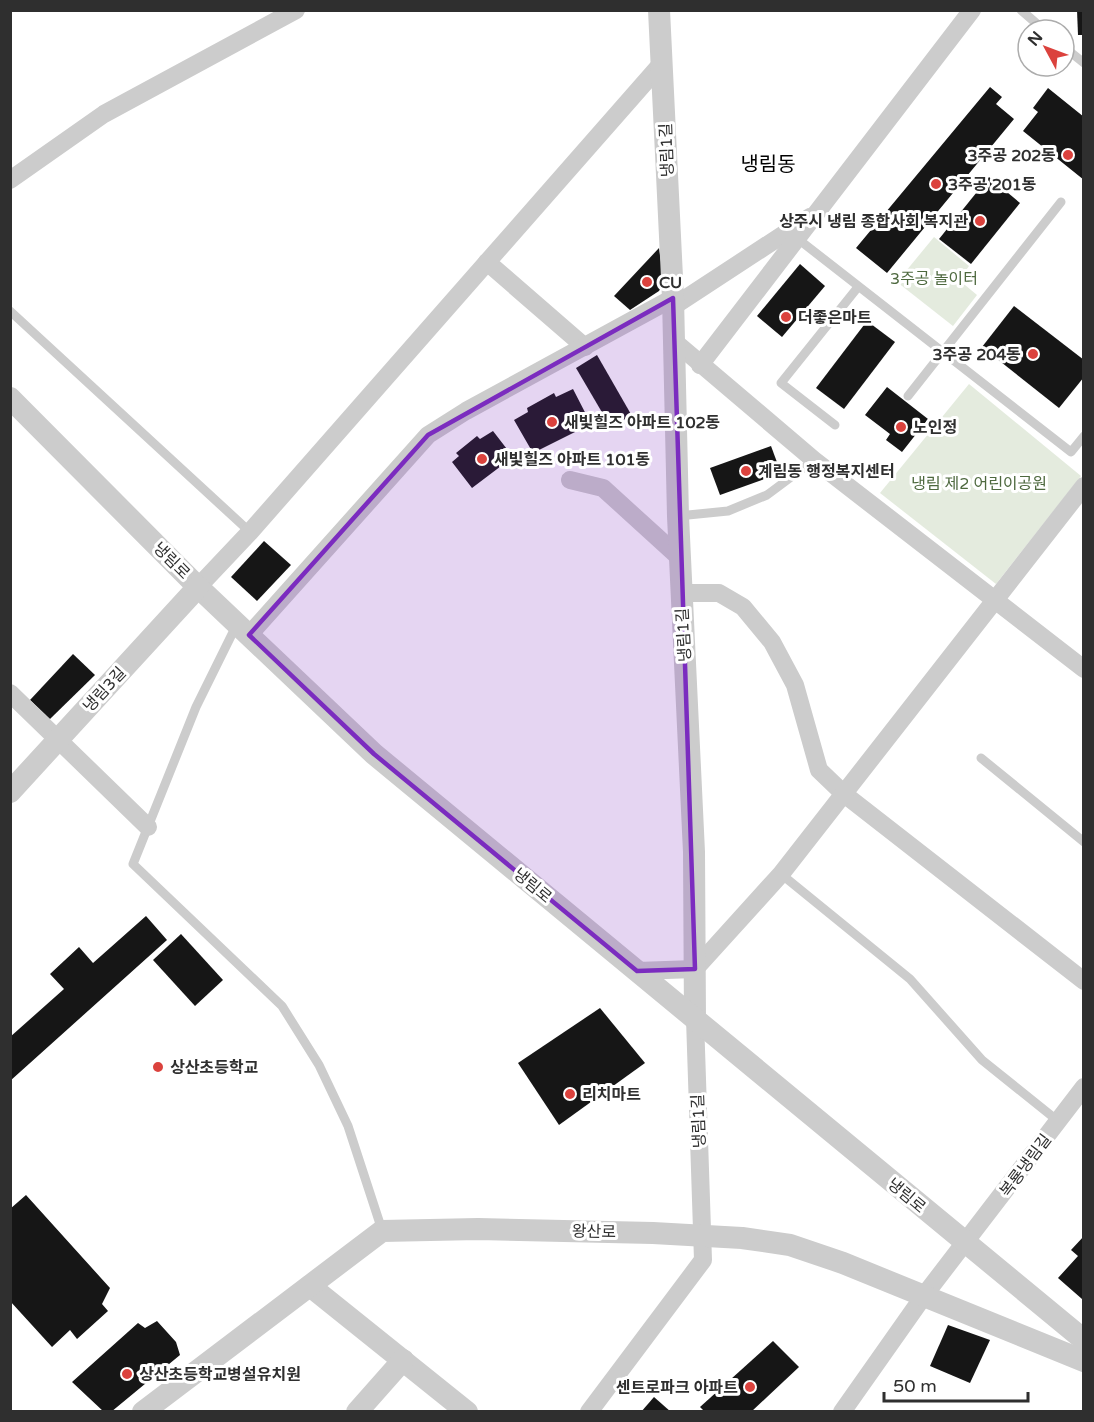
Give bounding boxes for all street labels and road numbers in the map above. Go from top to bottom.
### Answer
street label: 냉림1길 [656,123,678,177]
street label: 냉림로 [149,538,194,584]
street label: 냉림1길 [673,607,695,663]
street label: 냉림3길 [79,663,131,716]
street label: 냉림로 [509,864,556,908]
street label: 냉림1길 [688,1094,710,1148]
street label: 복룡냉림길 [996,1130,1056,1201]
street label: 냉림로 [883,1174,930,1218]
street label: 왕산로 [572,1222,617,1242]

